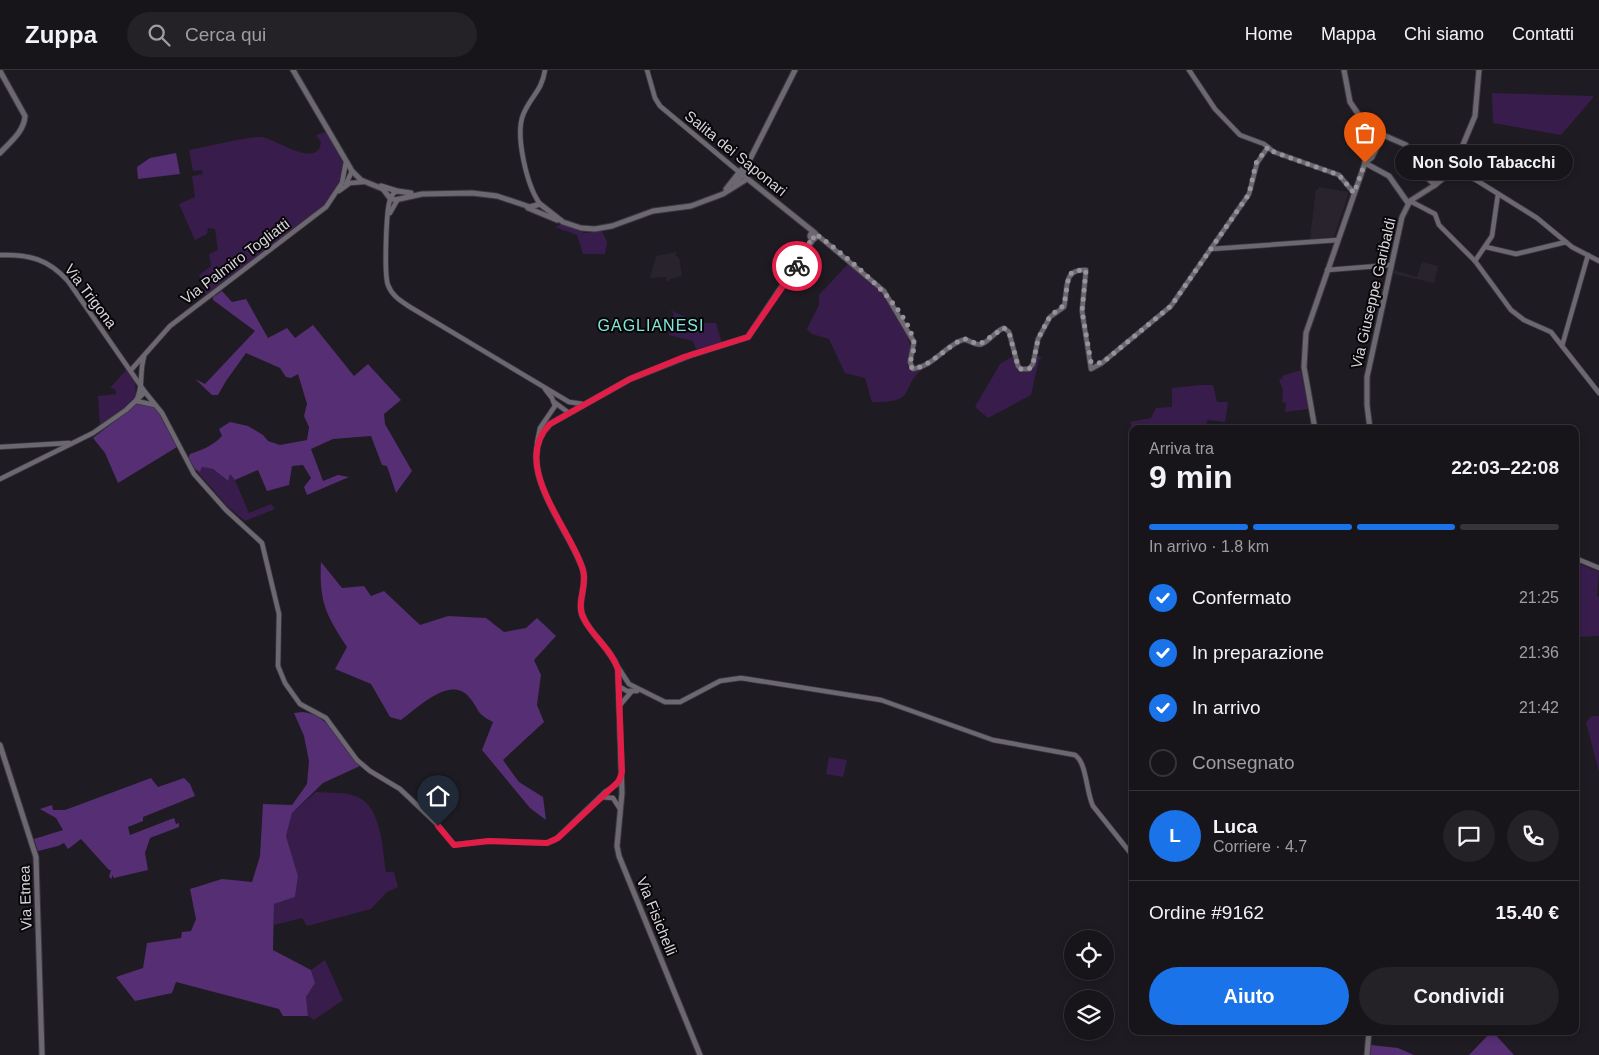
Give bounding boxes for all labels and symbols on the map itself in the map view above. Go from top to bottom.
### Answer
street label: Salita dei Saponari [682,107,790,199]
pin [1344,112,1386,163]
callout: Non Solo Tabacchi [1395,146,1572,180]
street label: Via Palmiro Togliatti [177,215,293,307]
street label: Via Giuseppe Garibaldi [1347,216,1399,370]
courier [772,241,822,291]
street label: Via Trigona [61,261,121,332]
district label: GAGLIANESI [598,317,704,334]
pin [417,775,459,826]
street label: Via Etnea [15,865,35,931]
street label: Via Fisichelli [634,874,680,958]

